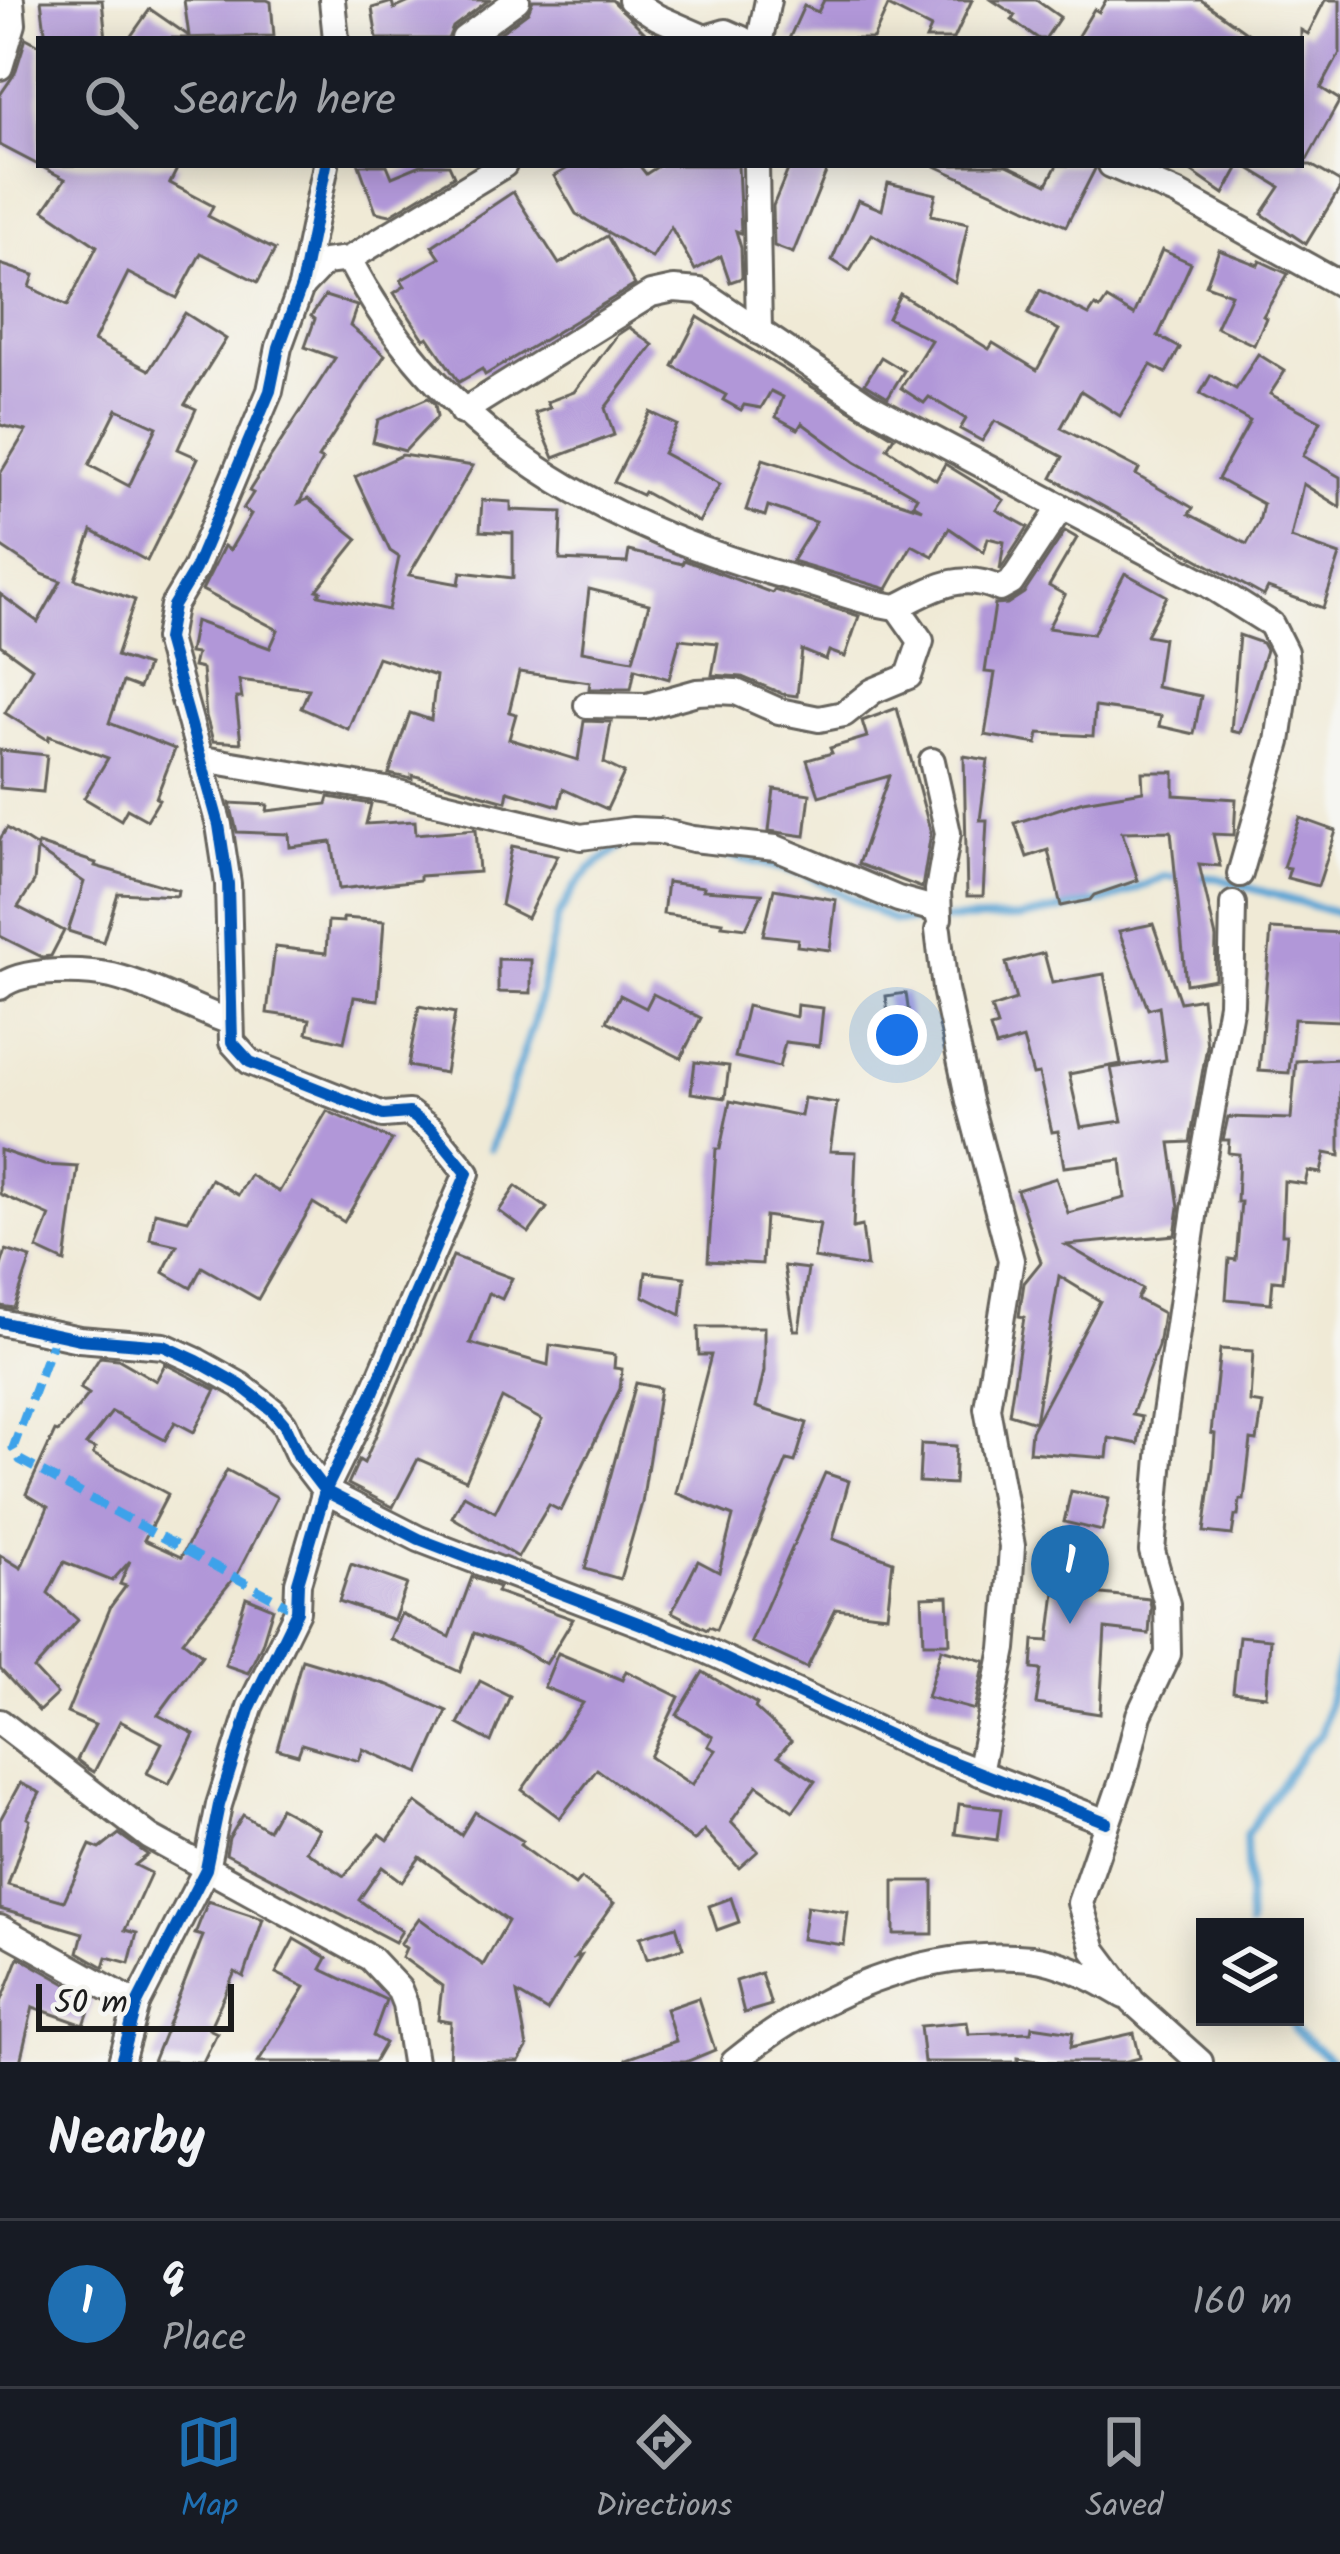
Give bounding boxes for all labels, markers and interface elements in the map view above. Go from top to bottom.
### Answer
search box [36,36,1304,168]
text: Search here [174,66,396,138]
icon: search [78,69,144,135]
your location [867,1005,927,1065]
pin: 1 [1031,1525,1109,1624]
map controls [1196,1918,1304,2026]
button: layers [1196,1918,1304,2026]
scale bar [36,1978,234,2031]
text: 50 m [54,1978,128,2031]
text: Nearby [48,2100,205,2181]
text: q [162,2237,185,2309]
text: 1 [81,2273,93,2335]
text: 160 m [1192,2273,1292,2335]
text: Place [162,2309,246,2371]
tab: Map [176,2409,242,2534]
tab: Directions [595,2409,732,2534]
tab: Saved [1085,2409,1164,2534]

